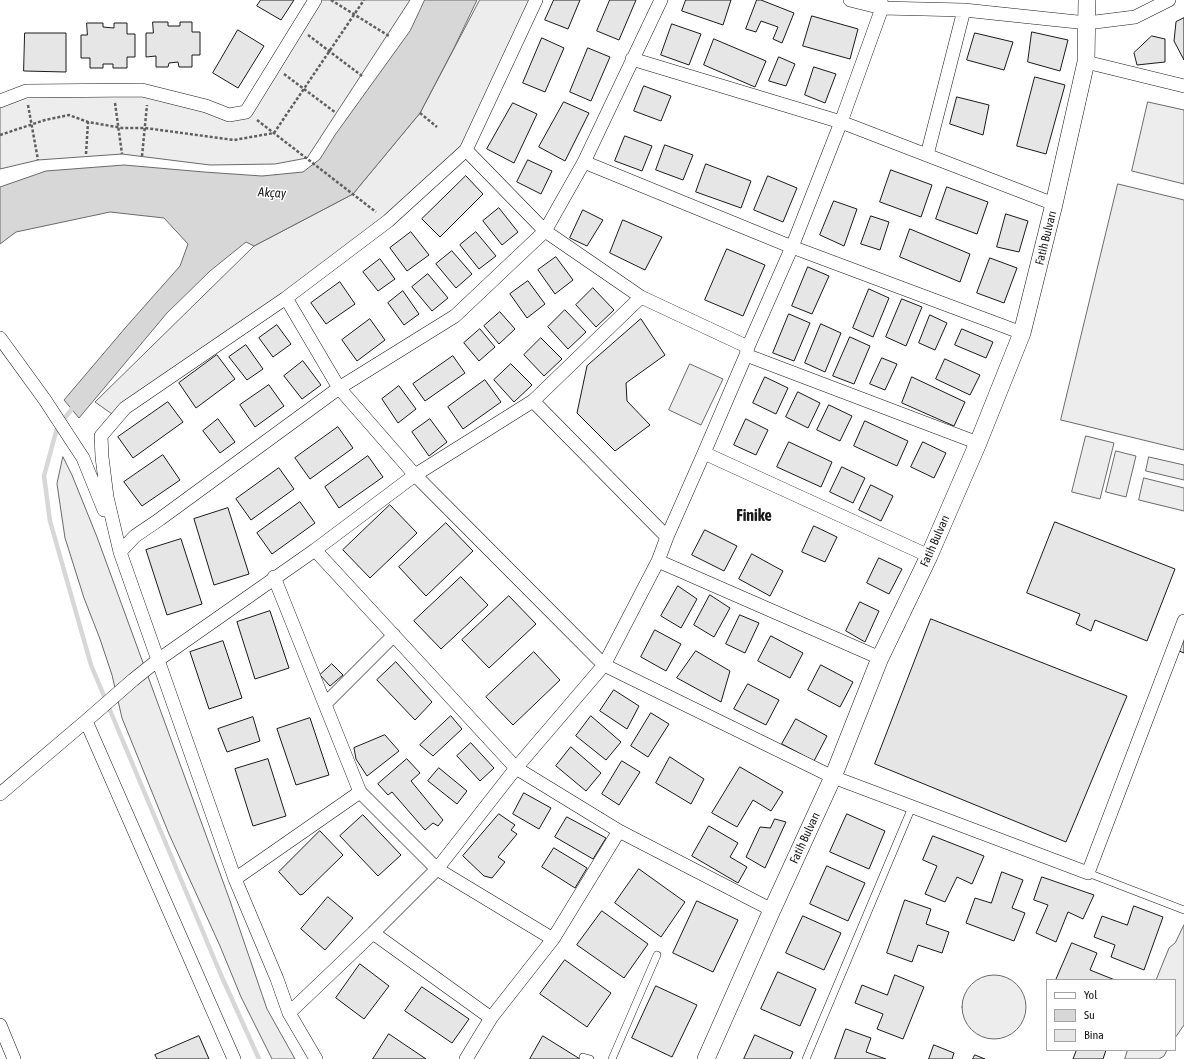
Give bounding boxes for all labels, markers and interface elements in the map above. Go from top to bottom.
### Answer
water label: Akçay [258,184,286,202]
street label: Fatih Bulvarı [1032,210,1060,266]
district label: Finike [736,506,772,526]
street label: Fatih Bulvarı [917,513,953,569]
street label: Fatih Bulvarı [787,810,823,866]
legend [1046,979,1176,1051]
text: Yol [1084,988,1097,1002]
text: Su [1084,1008,1095,1022]
text: Bina [1084,1028,1104,1042]

